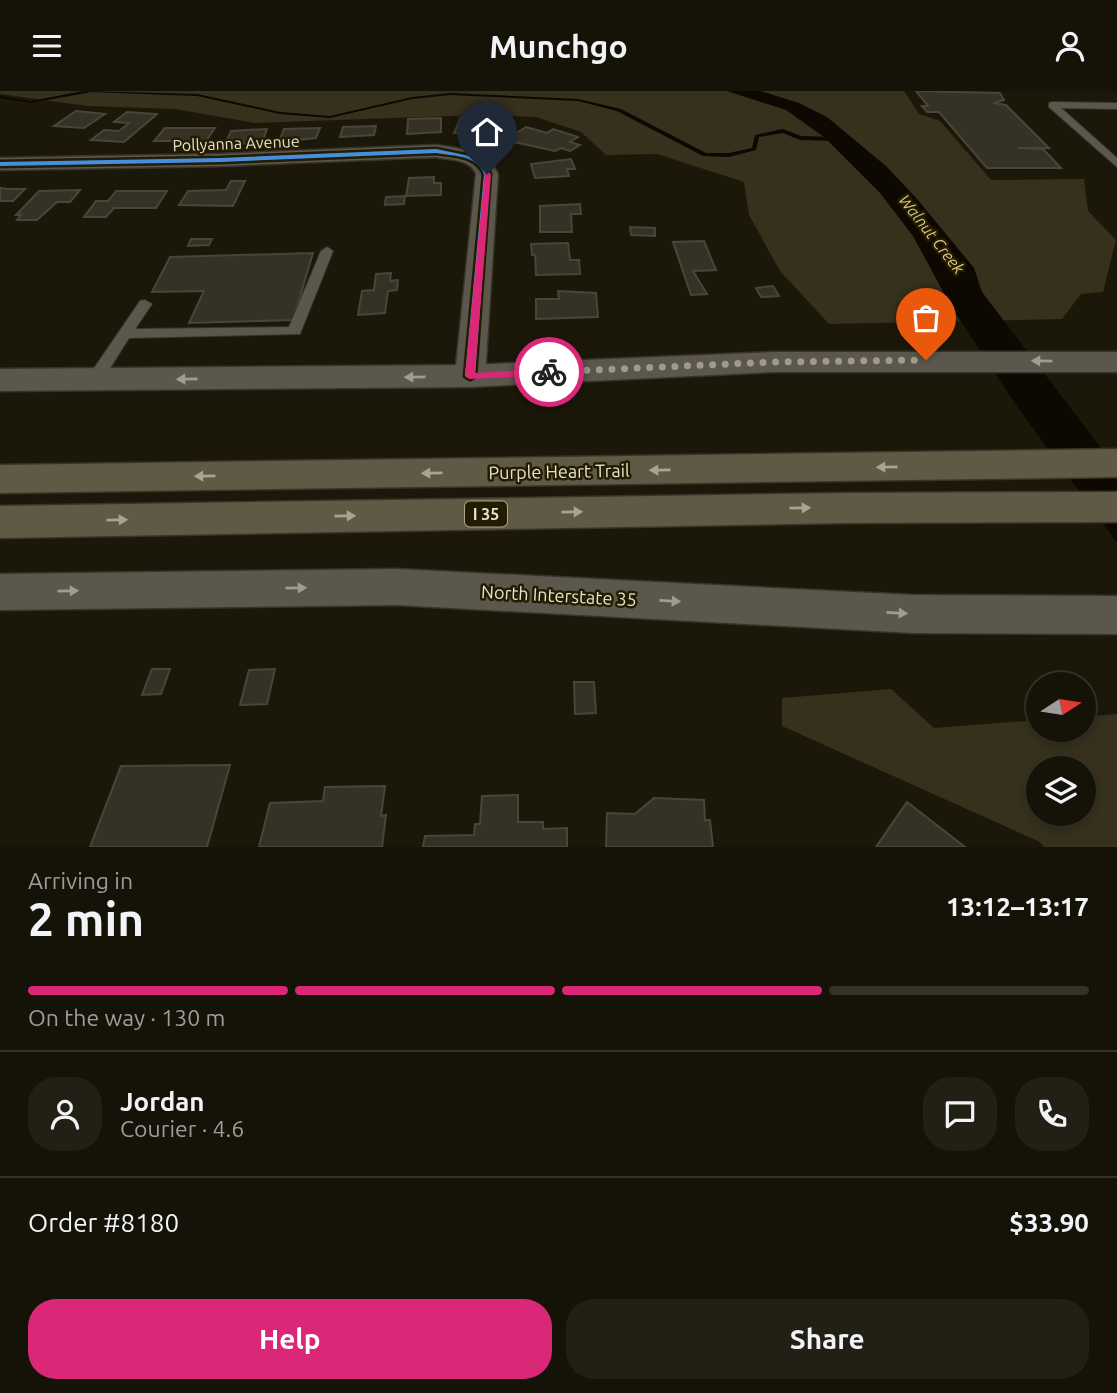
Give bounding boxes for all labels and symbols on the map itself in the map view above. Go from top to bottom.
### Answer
pin [457,102,517,174]
street label: Pollyanna Avenue [172,132,300,154]
water label: Walnut Creek [896,191,969,278]
pin [896,288,956,360]
courier [514,337,584,407]
one-way arrow [1031,356,1053,367]
one-way arrow [404,371,426,383]
one-way arrow [176,373,198,385]
street label: Purple Heart Trail [488,460,630,482]
one-way arrow [876,461,898,472]
one-way arrow [648,464,670,476]
one-way arrow [421,467,443,479]
one-way arrow [193,470,215,482]
road number: I 35 [465,501,507,527]
one-way arrow [789,503,811,514]
one-way arrow [561,506,583,518]
one-way arrow [334,510,356,522]
one-way arrow [106,514,128,525]
street label: North Interstate 35 [481,581,637,609]
one-way arrow [285,582,307,594]
one-way arrow [57,586,79,597]
one-way arrow [659,596,681,607]
one-way arrow [886,608,908,619]
north arrow [1026,672,1096,742]

